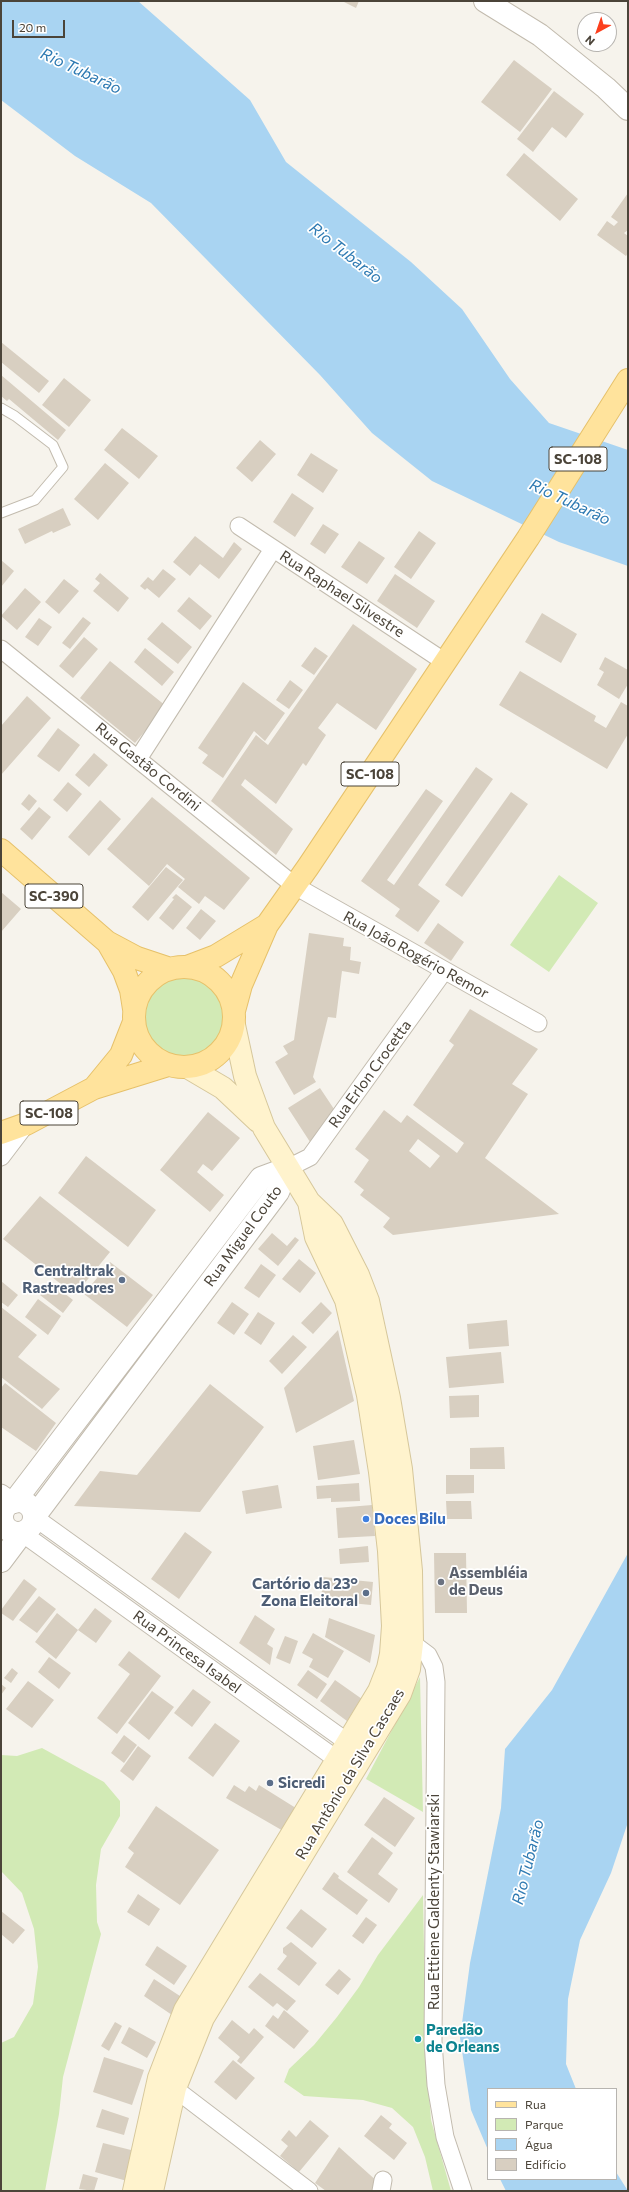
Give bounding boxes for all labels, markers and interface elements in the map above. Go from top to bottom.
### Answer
scale bar [14,12,67,38]
north arrow [577,12,617,52]
text: 20 m [19,20,46,34]
text: N [582,33,597,48]
water label: Rio Tubarão [37,44,125,98]
water label: Rio Tubarão [306,219,386,287]
road number: SC-108 [549,447,607,471]
water label: Rio Tubarão [526,475,614,529]
street label: Rua Raphael Silvestre [276,547,408,641]
street label: Rua Gastão Cordini [92,719,204,815]
road number: SC-108 [341,762,399,786]
road number: SC-390 [25,884,83,908]
street label: Rua João Rogério Remor [340,907,492,1003]
street label: Rua Erlon Crocetta [325,1017,415,1131]
road number: SC-108 [20,1101,78,1125]
street label: Rua Miguel Couto [200,1182,286,1290]
place label: Centraltrak Rastreadores [22,1262,114,1297]
marker: Centraltrak Rastreadores [117,1275,127,1285]
place label: Doces Bilu [374,1510,446,1528]
marker: Doces Bilu [361,1514,371,1524]
place label: Assembléia de Deus [449,1564,528,1599]
place label: Cartório da 23° Zona Eleitoral [252,1575,358,1610]
marker: Assembléia de Deus [436,1577,446,1587]
marker: Cartório da 23° Zona Eleitoral [361,1588,371,1598]
street label: Rua Princesa Isabel [129,1607,245,1697]
street label: Rua Antônio da Silva Cascaes [292,1685,408,1863]
place label: Sicredi [278,1774,325,1792]
marker: Sicredi [265,1778,275,1788]
street label: Rua Ettiene Galdenty Stawiarski [425,1794,443,2010]
water label: Rio Tubarão [508,1817,548,1907]
place label: Paredão de Orleans [426,2021,499,2056]
marker: Paredão de Orleans [413,2034,423,2044]
legend [487,2088,617,2180]
text: Rua [525,2097,546,2111]
text: Parque [525,2117,563,2131]
text: Água [525,2137,553,2151]
text: Edifício [525,2157,566,2171]

